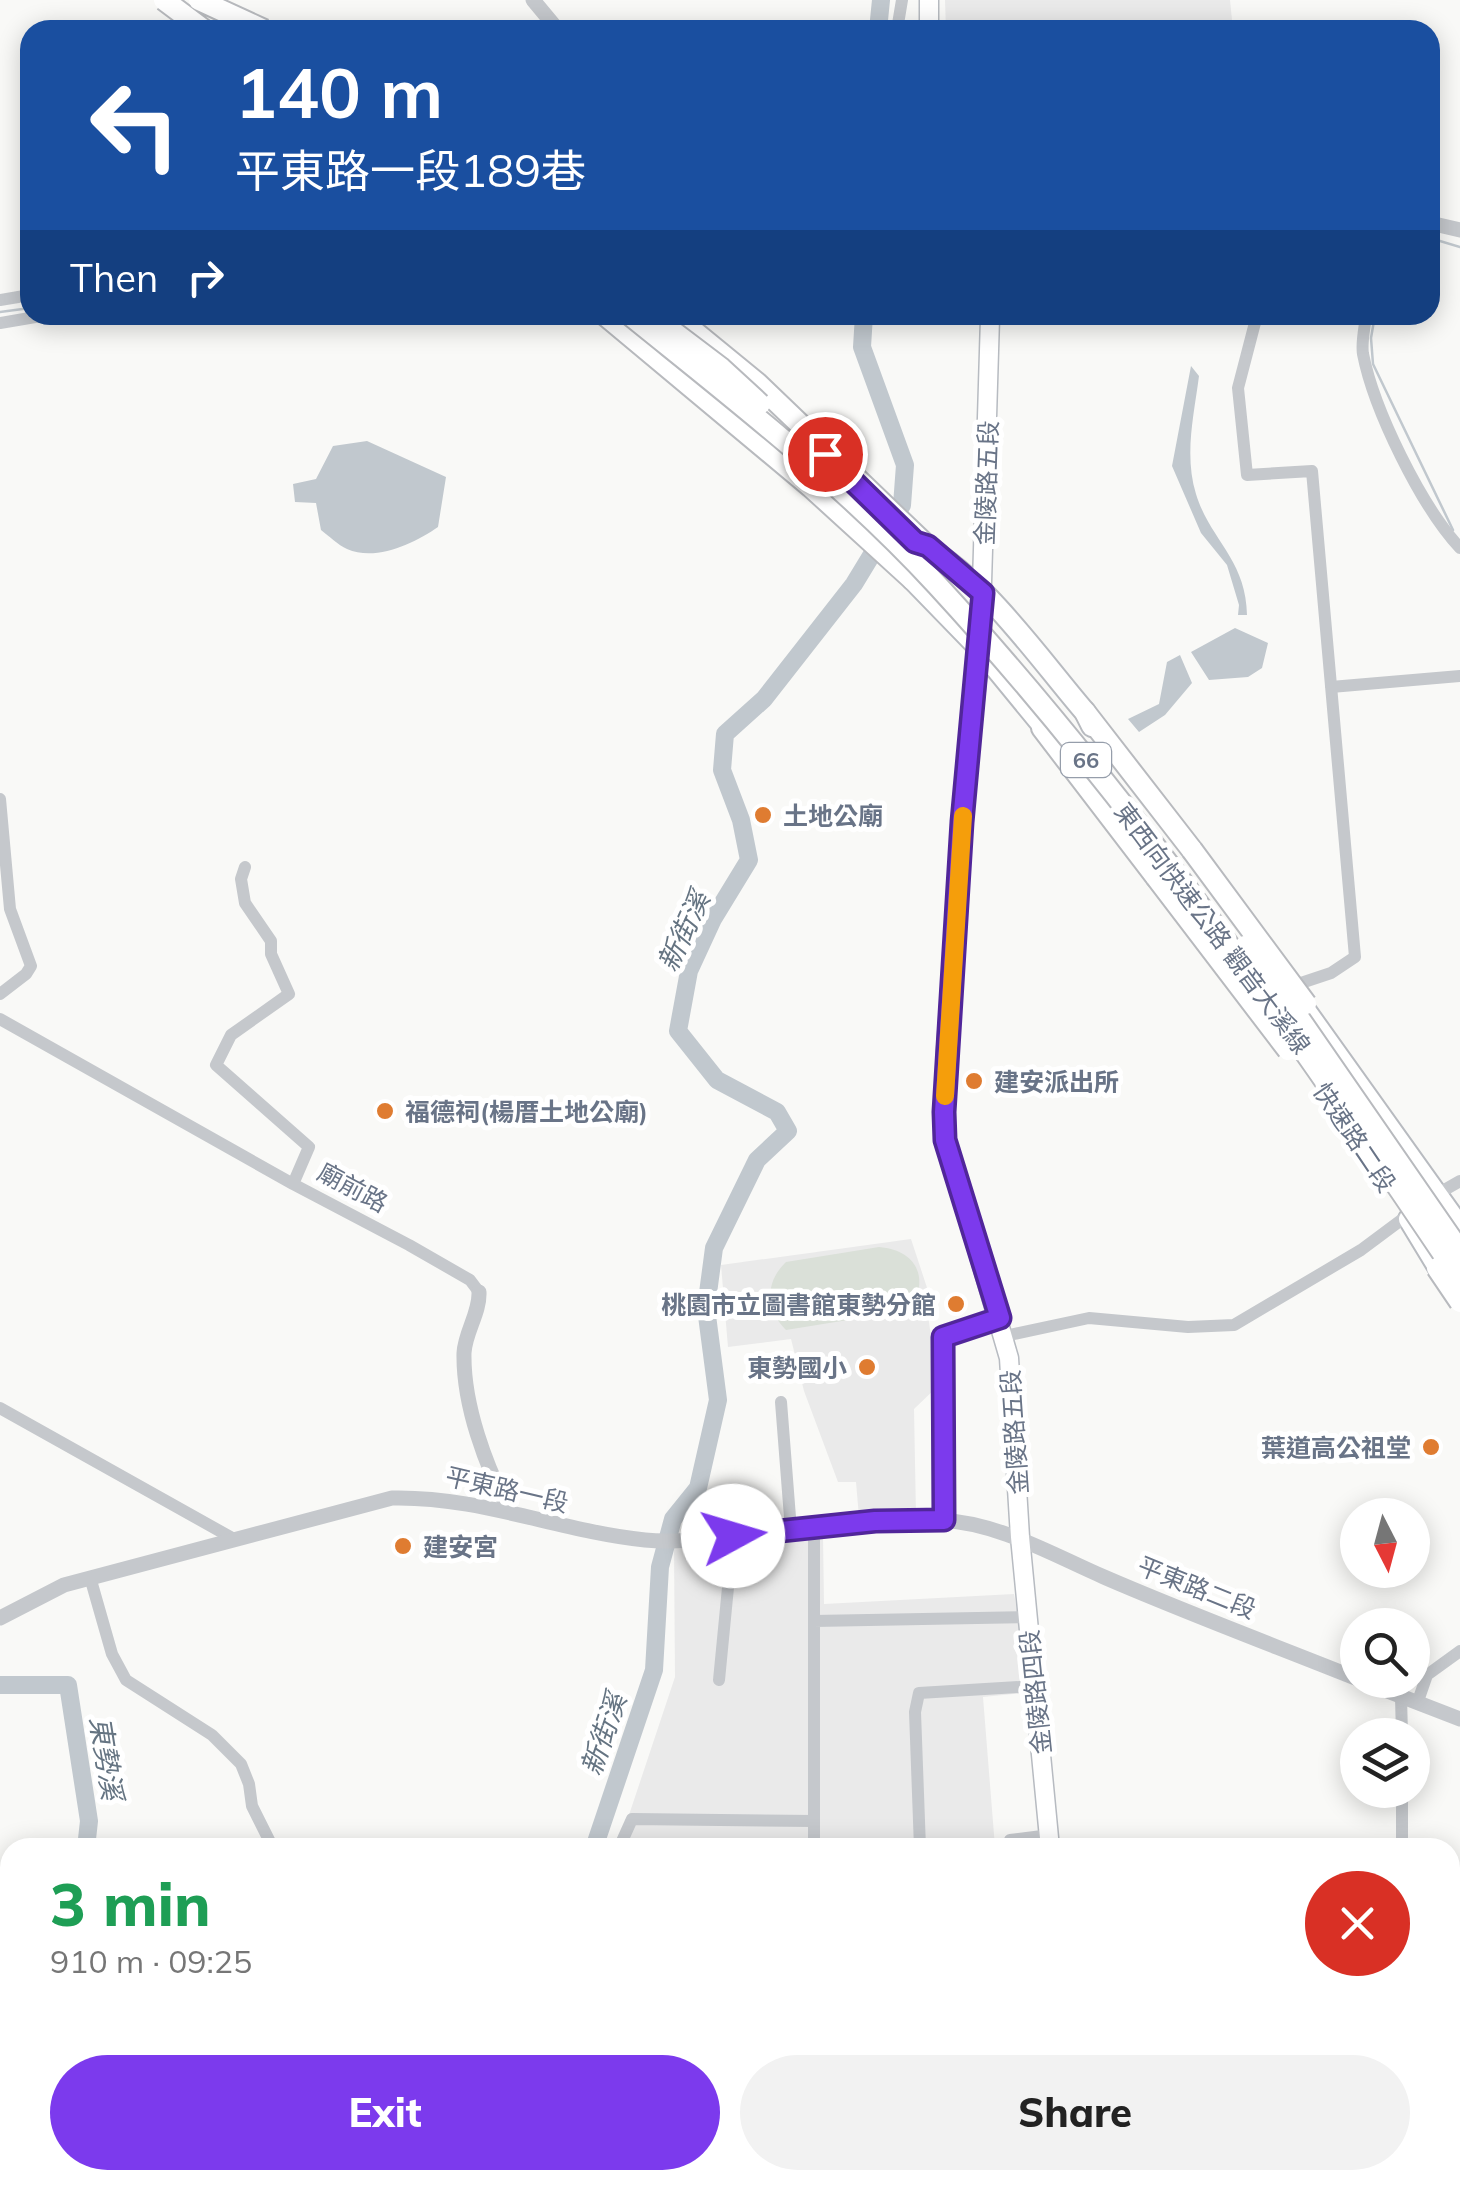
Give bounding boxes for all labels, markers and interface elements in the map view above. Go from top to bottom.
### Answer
text: 140 m [235,48,443,136]
icon: left [70,60,200,190]
text: 平東路一段189巷 [235,142,586,198]
icon: right [178,250,233,305]
text: Then [70,254,158,302]
pin [783,412,868,497]
street label: 金陵路五段 [968,420,1004,546]
icon: arrive [798,427,853,482]
road number: 66 [1061,743,1111,777]
street label: 東西向快速公路 觀音大溪線 [1108,796,1318,1060]
place label: 土地公廟 [783,800,883,831]
marker: 土地公廟 [752,804,774,826]
water label: 新街溪 [649,882,718,976]
place label: 建安派出所 [994,1066,1119,1097]
marker: 建安派出所 [963,1070,985,1092]
street label: 快速路二段 [1307,1077,1403,1197]
place label: 福德祠(楊厝土地公廟) [405,1096,648,1127]
marker: 福德祠(楊厝土地公廟) [374,1100,396,1122]
street label: 廟前路 [313,1156,393,1218]
place label: 桃園市立圖書館東勢分館 [661,1289,936,1320]
marker: 桃園市立圖書館東勢分館 [945,1293,967,1315]
place label: 東勢國小 [747,1352,847,1383]
marker: 東勢國小 [856,1356,878,1378]
street label: 金陵路五段 [994,1369,1034,1495]
place label: 葉道高公祖堂 [1261,1432,1411,1463]
marker: 葉道高公祖堂 [1420,1436,1442,1458]
street label: 平東路一段 [443,1460,571,1518]
position arrow [681,1484,785,1588]
north arrow [1340,1498,1430,1588]
map controls [1340,1498,1430,1808]
place label: 建安宮 [423,1531,498,1562]
marker: 建安宮 [392,1535,414,1557]
street label: 平東路二段 [1133,1549,1261,1625]
button: search [1340,1608,1430,1698]
street label: 金陵路四段 [1013,1628,1057,1756]
water label: 新街溪 [573,1685,635,1779]
water label: 東勢溪 [83,1714,131,1806]
button: layers [1340,1718,1430,1808]
text: 3 min [50,1866,211,1941]
button: close [1305,1871,1410,1976]
text: 910 m · 09:25 [50,1941,252,1981]
button: Exit [50,2055,720,2170]
button: Share [740,2055,1410,2170]

